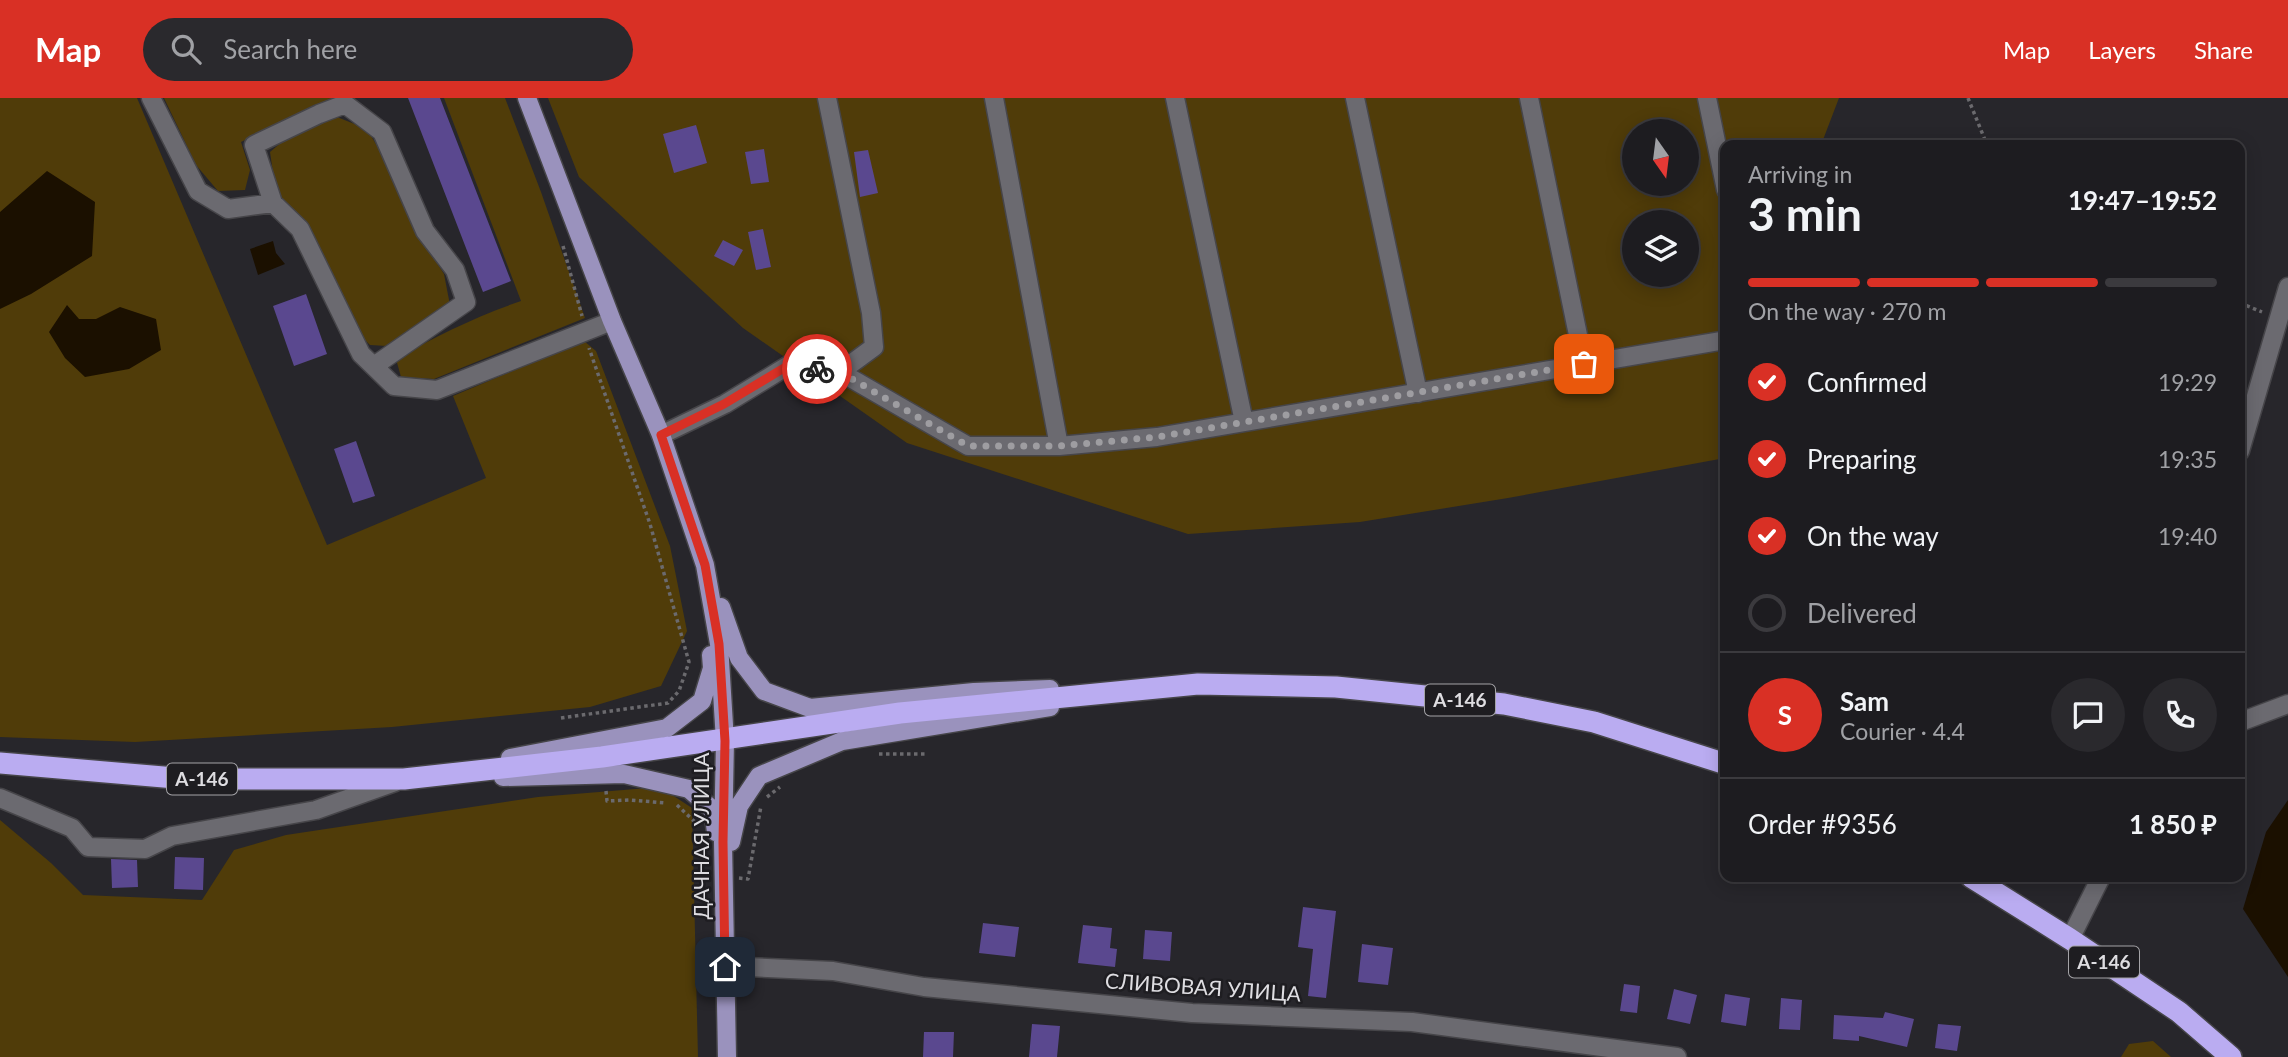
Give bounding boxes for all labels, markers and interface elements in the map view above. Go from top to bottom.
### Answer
search box [143,18,633,81]
text: Map [35,29,101,69]
icon: search [167,30,205,68]
text: Search here [223,33,357,65]
text: Map [2003,35,2050,64]
text: Layers [2088,35,2156,64]
text: Share [2194,35,2253,64]
north arrow [1622,119,1699,196]
map controls [1622,119,1699,287]
text: Arriving in [1748,160,1852,188]
text: 19:47–19:52 [2068,184,2217,216]
text: 3 min [1748,186,1862,241]
button: layers [1622,210,1699,287]
text: On the way · 270 m [1748,297,1947,325]
courier [782,334,852,404]
pin [1554,334,1614,394]
icon: bag [1565,345,1603,383]
icon: bike [798,350,836,388]
icon: check [1748,363,1786,401]
text: Confirmed [1807,366,1927,398]
text: 19:29 [2158,368,2217,396]
icon: check [1748,440,1786,478]
text: Preparing [1807,443,1916,475]
text: 19:35 [2158,445,2217,473]
icon: check [1748,517,1786,555]
text: On the way [1807,520,1939,552]
text: 19:40 [2158,522,2217,550]
text: Delivered [1807,597,1917,629]
button: chat [2051,678,2125,752]
button: phone [2143,678,2217,752]
road number: А-146 [1425,684,1495,716]
text: Sam [1840,685,1889,717]
text: S [1778,699,1792,731]
text: Courier · 4.4 [1840,717,1965,745]
street label: ДАЧНАЯ УЛИЦА [688,752,713,919]
road number: А-146 [167,764,237,794]
text: Order #9356 [1748,808,1897,840]
text: 1 850 ₽ [2129,808,2217,840]
pin [695,937,755,997]
road number: А-146 [2069,946,2139,978]
icon: home [706,948,744,986]
street label: СЛИВОВАЯ УЛИЦА [1104,967,1303,1006]

